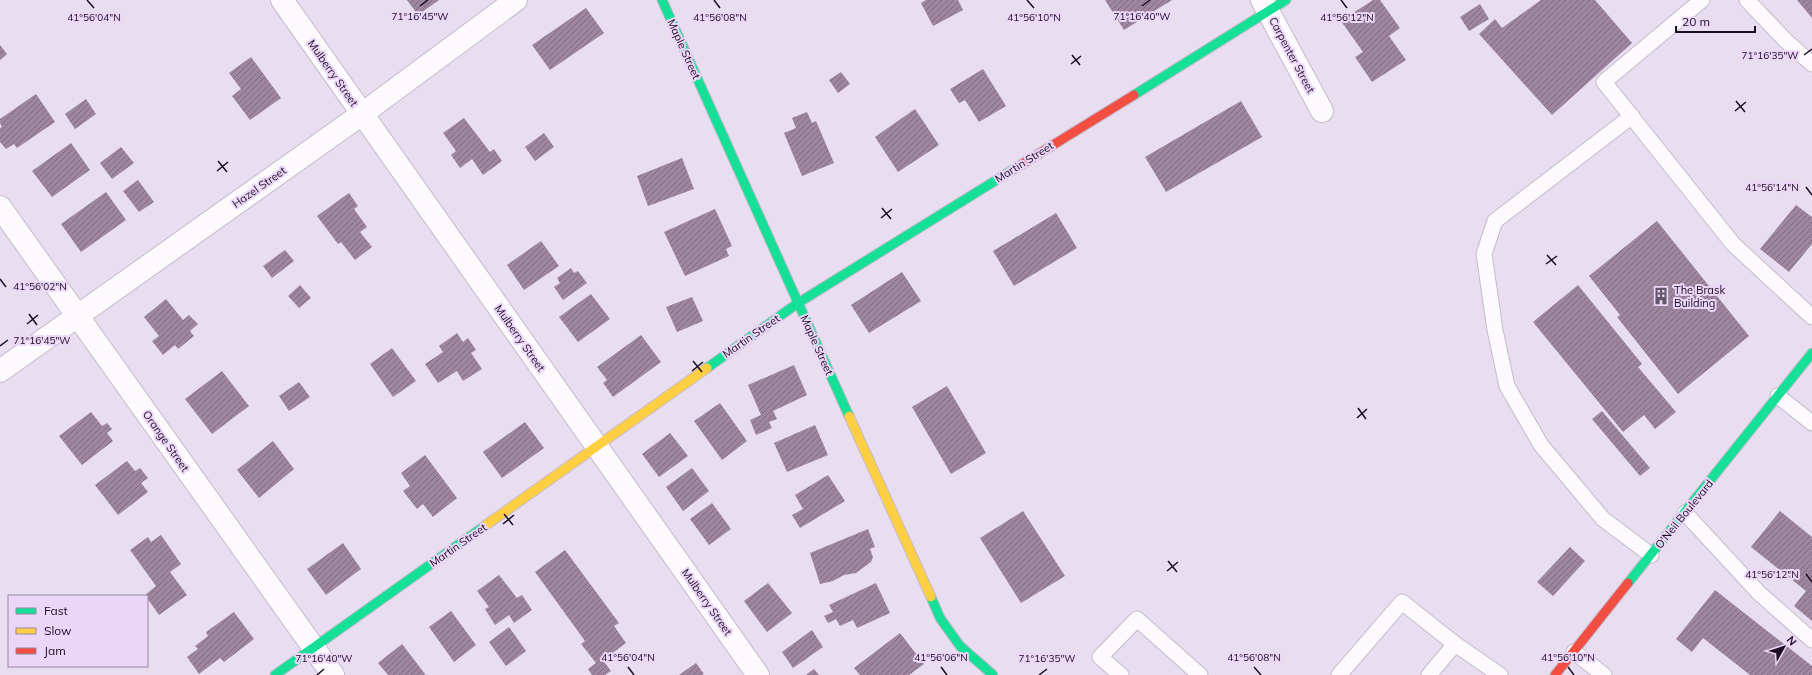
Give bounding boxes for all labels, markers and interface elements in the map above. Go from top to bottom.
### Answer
scale bar [1676,8,1755,34]
text: 71°16'45"W [392,10,448,23]
text: 71°16'40"W [1114,10,1170,23]
text: 41°56'04"N [67,11,121,24]
text: 41°56'08"N [693,11,747,24]
text: 41°56'10"N [1007,11,1061,24]
text: 41°56'12"N [1320,11,1374,24]
text: 20 m [1682,14,1710,29]
street label: Carpenter Street [1266,15,1318,96]
street label: Maple Street [664,17,704,81]
street label: Mulberry Street [305,37,361,109]
text: 71°16'35"W [1742,49,1798,62]
street label: Martin Street [992,138,1056,186]
street label: Hazel Street [229,163,289,211]
text: 41°56'14"N [1745,181,1799,194]
text: 41°56'02"N [13,280,67,293]
place label: The Brask Building [1674,283,1725,310]
building icon: The Brask Building [1651,286,1671,306]
street label: Mulberry Street [492,302,548,374]
street label: Martin Street [720,311,782,361]
street label: Maple Street [797,313,837,377]
text: 71°16'45"W [14,334,70,347]
street label: Orange Street [140,408,192,474]
street label: O'Neil Boulevard [1652,477,1716,551]
street label: Martin Street [427,520,489,570]
street label: Mulberry Street [679,566,735,638]
text: 41°56'12"N [1745,568,1799,581]
legend [8,595,148,667]
text: Fast [44,603,68,618]
text: Slow [44,623,72,638]
north arrow [1764,627,1804,667]
text: N [1784,633,1800,648]
text: Jam [44,643,66,658]
text: 41°56'04"N [601,651,655,664]
text: 41°56'06"N [914,651,968,664]
text: 41°56'08"N [1227,651,1281,664]
text: 41°56'10"N [1541,651,1595,664]
text: 71°16'40"W [296,652,352,665]
text: 71°16'35"W [1019,652,1075,665]

